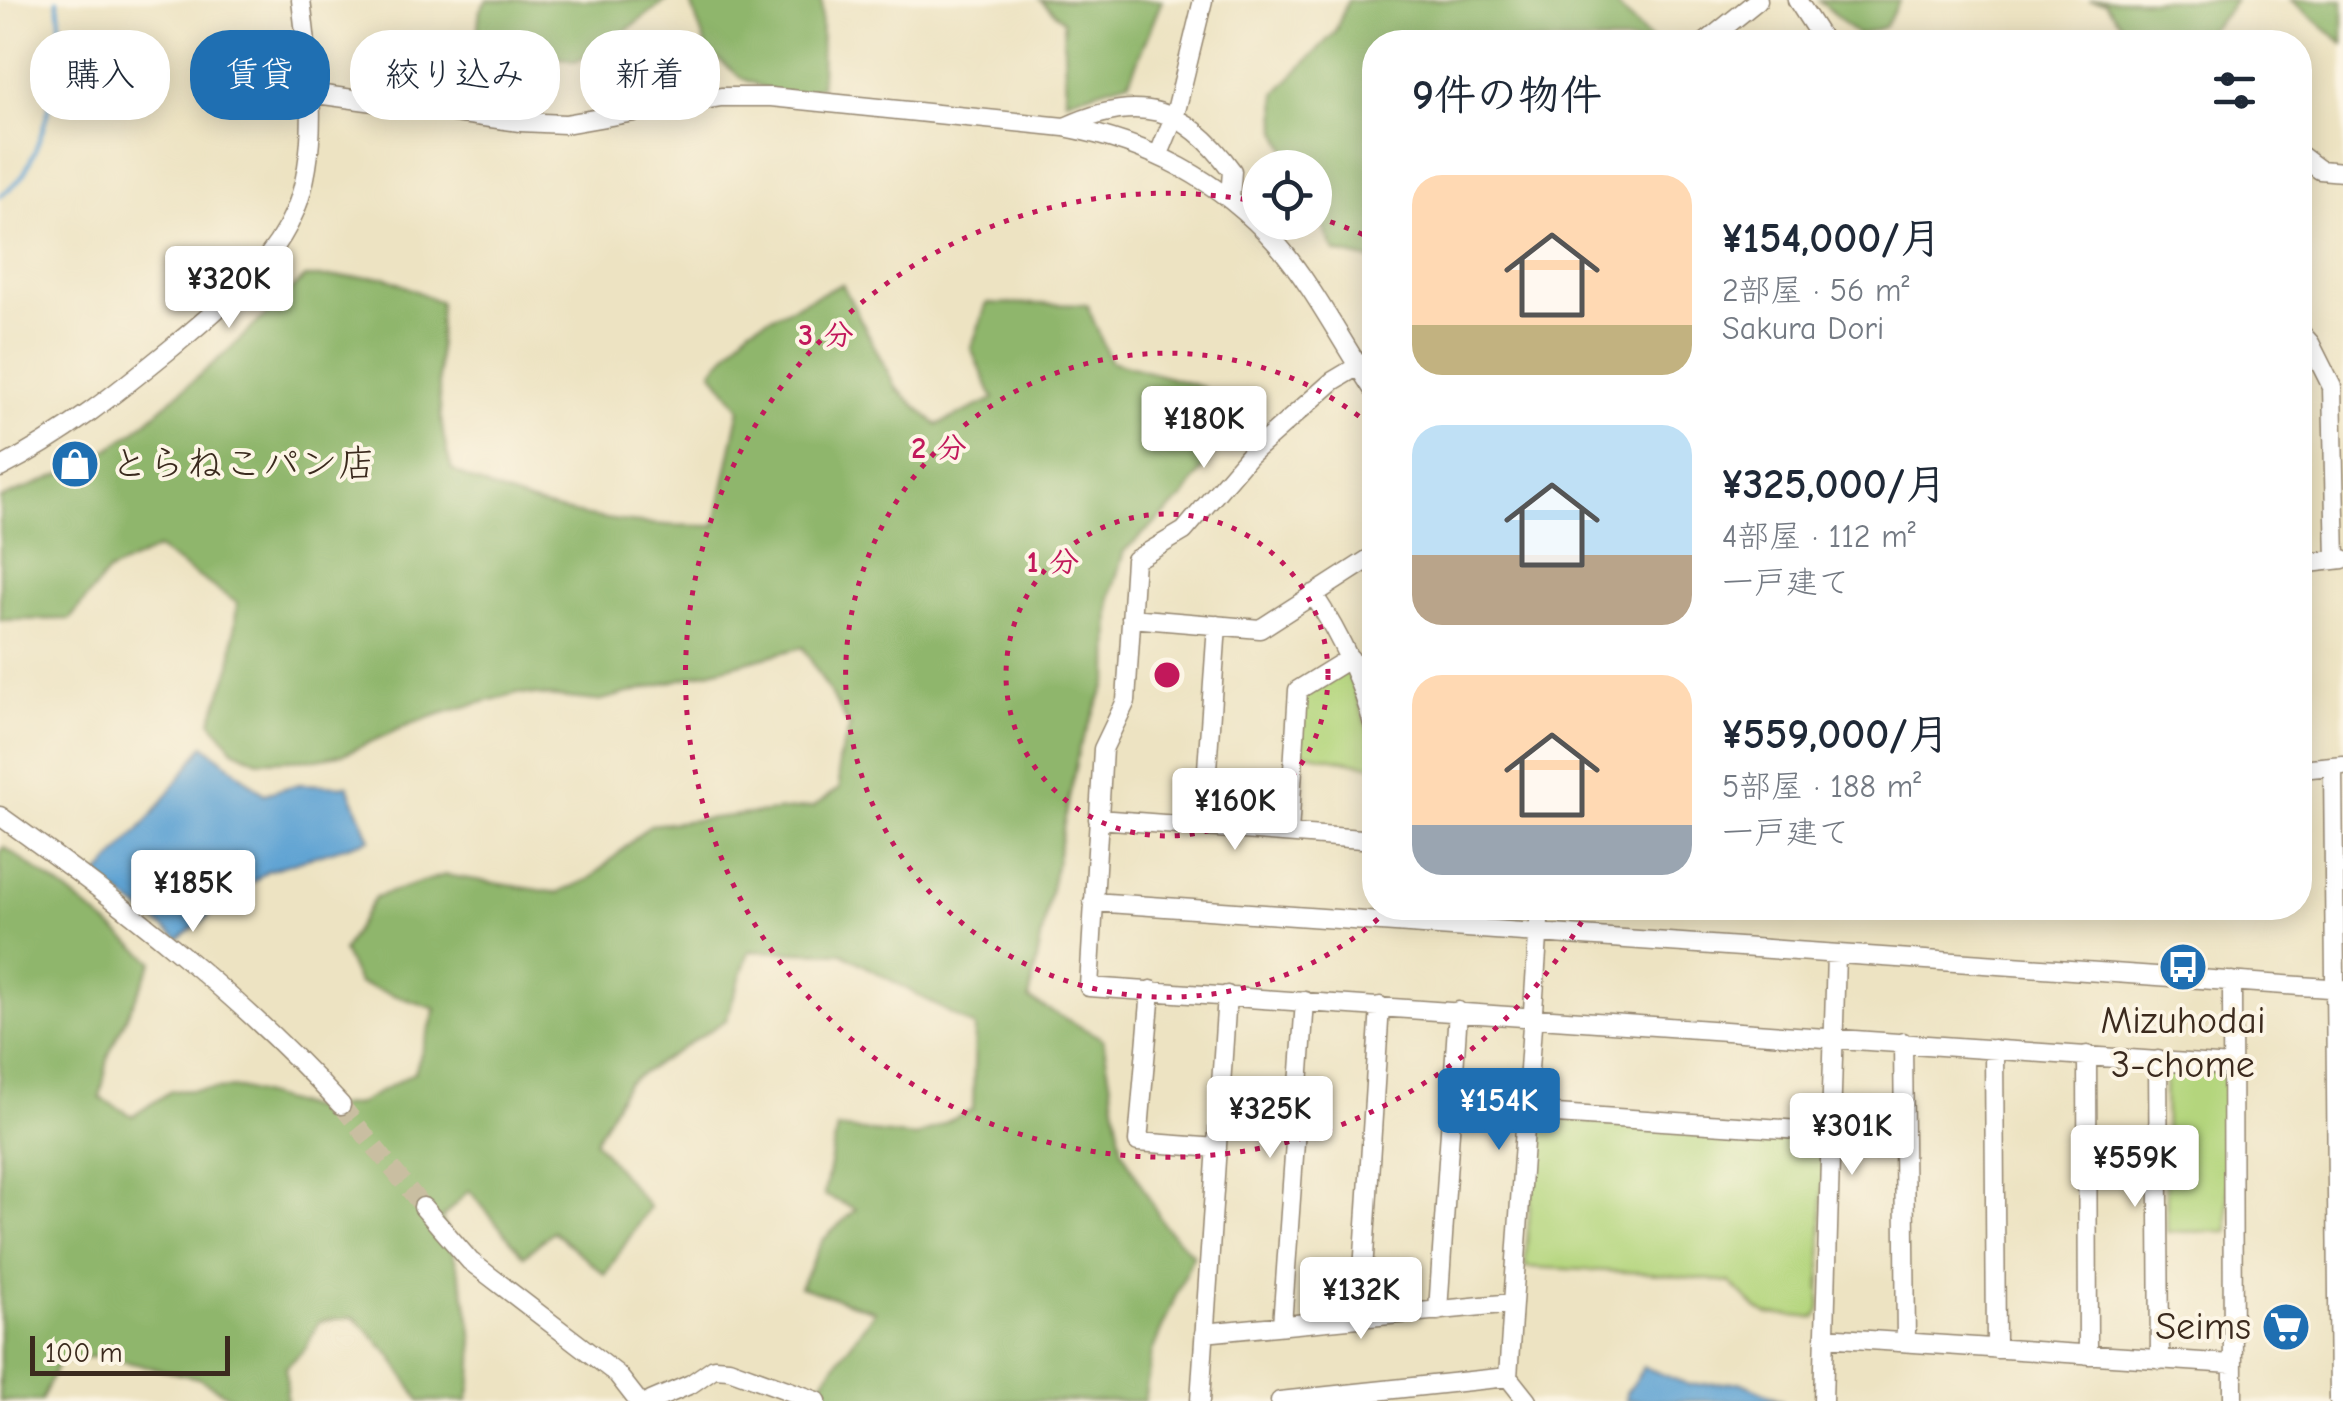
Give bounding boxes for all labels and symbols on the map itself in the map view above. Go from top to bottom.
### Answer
pin: ¥320K [159,246,299,331]
text: 3 分 [798,318,854,353]
pin: ¥180K [1134,386,1274,471]
text: 2 分 [911,431,967,466]
shop icon: とらねこパン店 [49,438,101,490]
place label: とらねこパン店 [110,442,376,486]
text: 1 分 [1027,545,1079,580]
centre of rings [1149,657,1185,693]
pin: ¥160K [1165,768,1305,853]
pin: ¥185K [123,850,263,935]
bus stop icon: Mizuhodai 3-chome [2157,941,2209,993]
place label: Mizuhodai 3-chome [2100,999,2266,1087]
pin: ¥154K [1429,1068,1569,1153]
pin: ¥325K [1200,1076,1340,1161]
pin: ¥301K [1782,1093,1922,1178]
pin: ¥559K [2065,1125,2205,1210]
pin: ¥132K [1291,1257,1431,1342]
supermarket icon: Seims [2260,1301,2312,1353]
place label: Seims [2155,1305,2251,1349]
scale bar [30,1331,230,1376]

